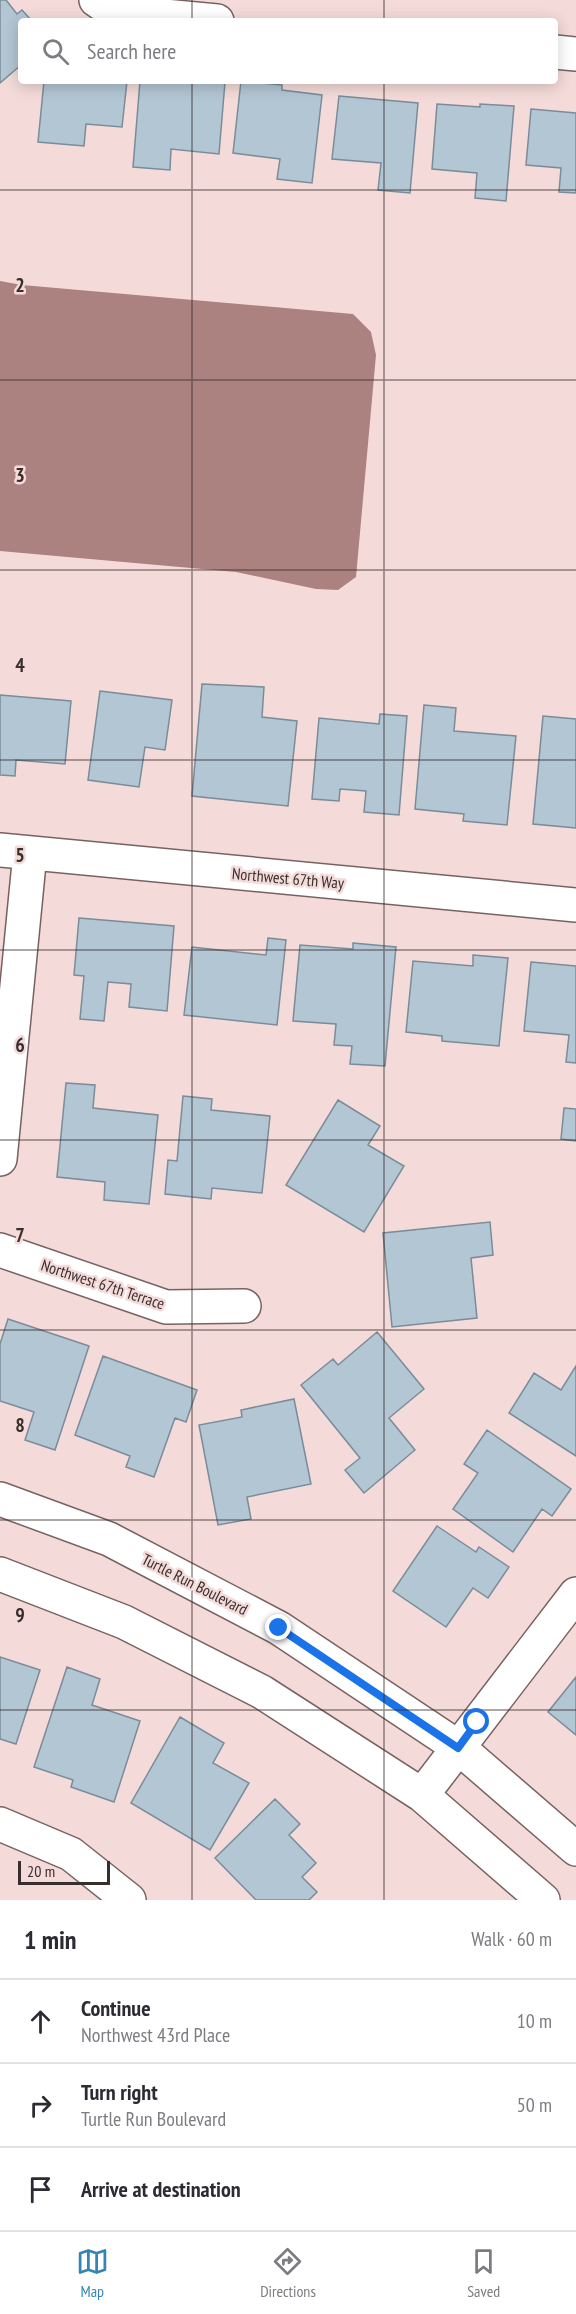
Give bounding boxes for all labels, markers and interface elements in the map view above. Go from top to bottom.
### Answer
search box [18,18,558,84]
icon: search [39,35,72,68]
text: Search here [87,37,176,65]
text: 2 [15,272,25,298]
text: 3 [15,462,25,488]
text: 4 [15,652,25,678]
text: 5 [15,842,25,868]
street label: Northwest 67th Way [231,863,345,893]
text: 6 [15,1032,25,1058]
text: 7 [15,1222,25,1248]
street label: Northwest 67th Terrace [39,1255,167,1313]
text: 8 [15,1412,25,1438]
street label: Turtle Run Boulevard [139,1549,251,1619]
text: 9 [15,1602,25,1628]
route end [265,1614,291,1640]
route start [463,1708,489,1734]
scale bar [18,1858,110,1886]
text: 20 m [27,1861,55,1881]
text: 1 min [24,1923,77,1956]
text: Walk · 60 m [471,1926,552,1952]
text: Continue [81,1994,151,2022]
icon: ahead [24,2005,57,2038]
text: 10 m [517,2008,552,2034]
text: Northwest 43rd Place [81,2022,230,2048]
text: Turn right [81,2078,158,2106]
icon: right [24,2089,57,2122]
text: 50 m [517,2092,552,2118]
text: Turtle Run Boulevard [81,2106,226,2132]
icon: arrive [24,2173,57,2206]
text: Arrive at destination [81,2175,241,2203]
tab: Map [76,2245,109,2301]
tab: Directions [260,2245,316,2301]
tab: Saved [467,2245,500,2301]

